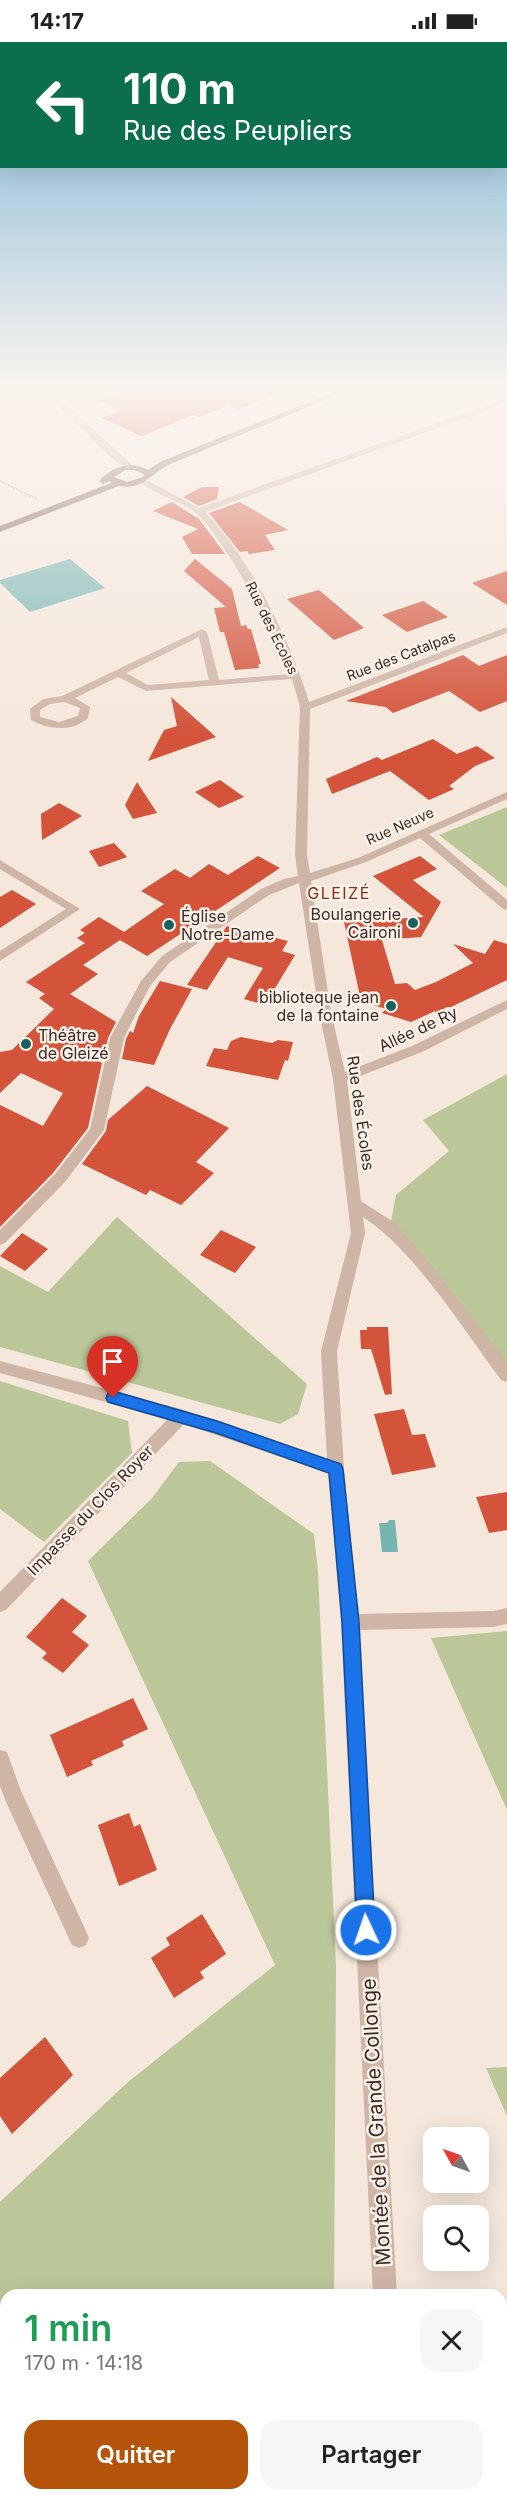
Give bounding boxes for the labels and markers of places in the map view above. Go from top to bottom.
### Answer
place label: Boulangerie Caironi [311,904,401,942]
place label: Église Notre-Dame [181,906,274,944]
marker: Boulangerie Caironi [406,916,420,930]
marker: Église Notre-Dame [162,918,176,932]
place label: biblioteque jean de la fontaine [259,987,379,1025]
marker: biblioteque jean de la fontaine [384,999,398,1013]
place label: Théâtre de Gleizé [38,1025,109,1063]
marker: Théâtre de Gleizé [19,1037,33,1051]
pin [87,1336,138,1398]

